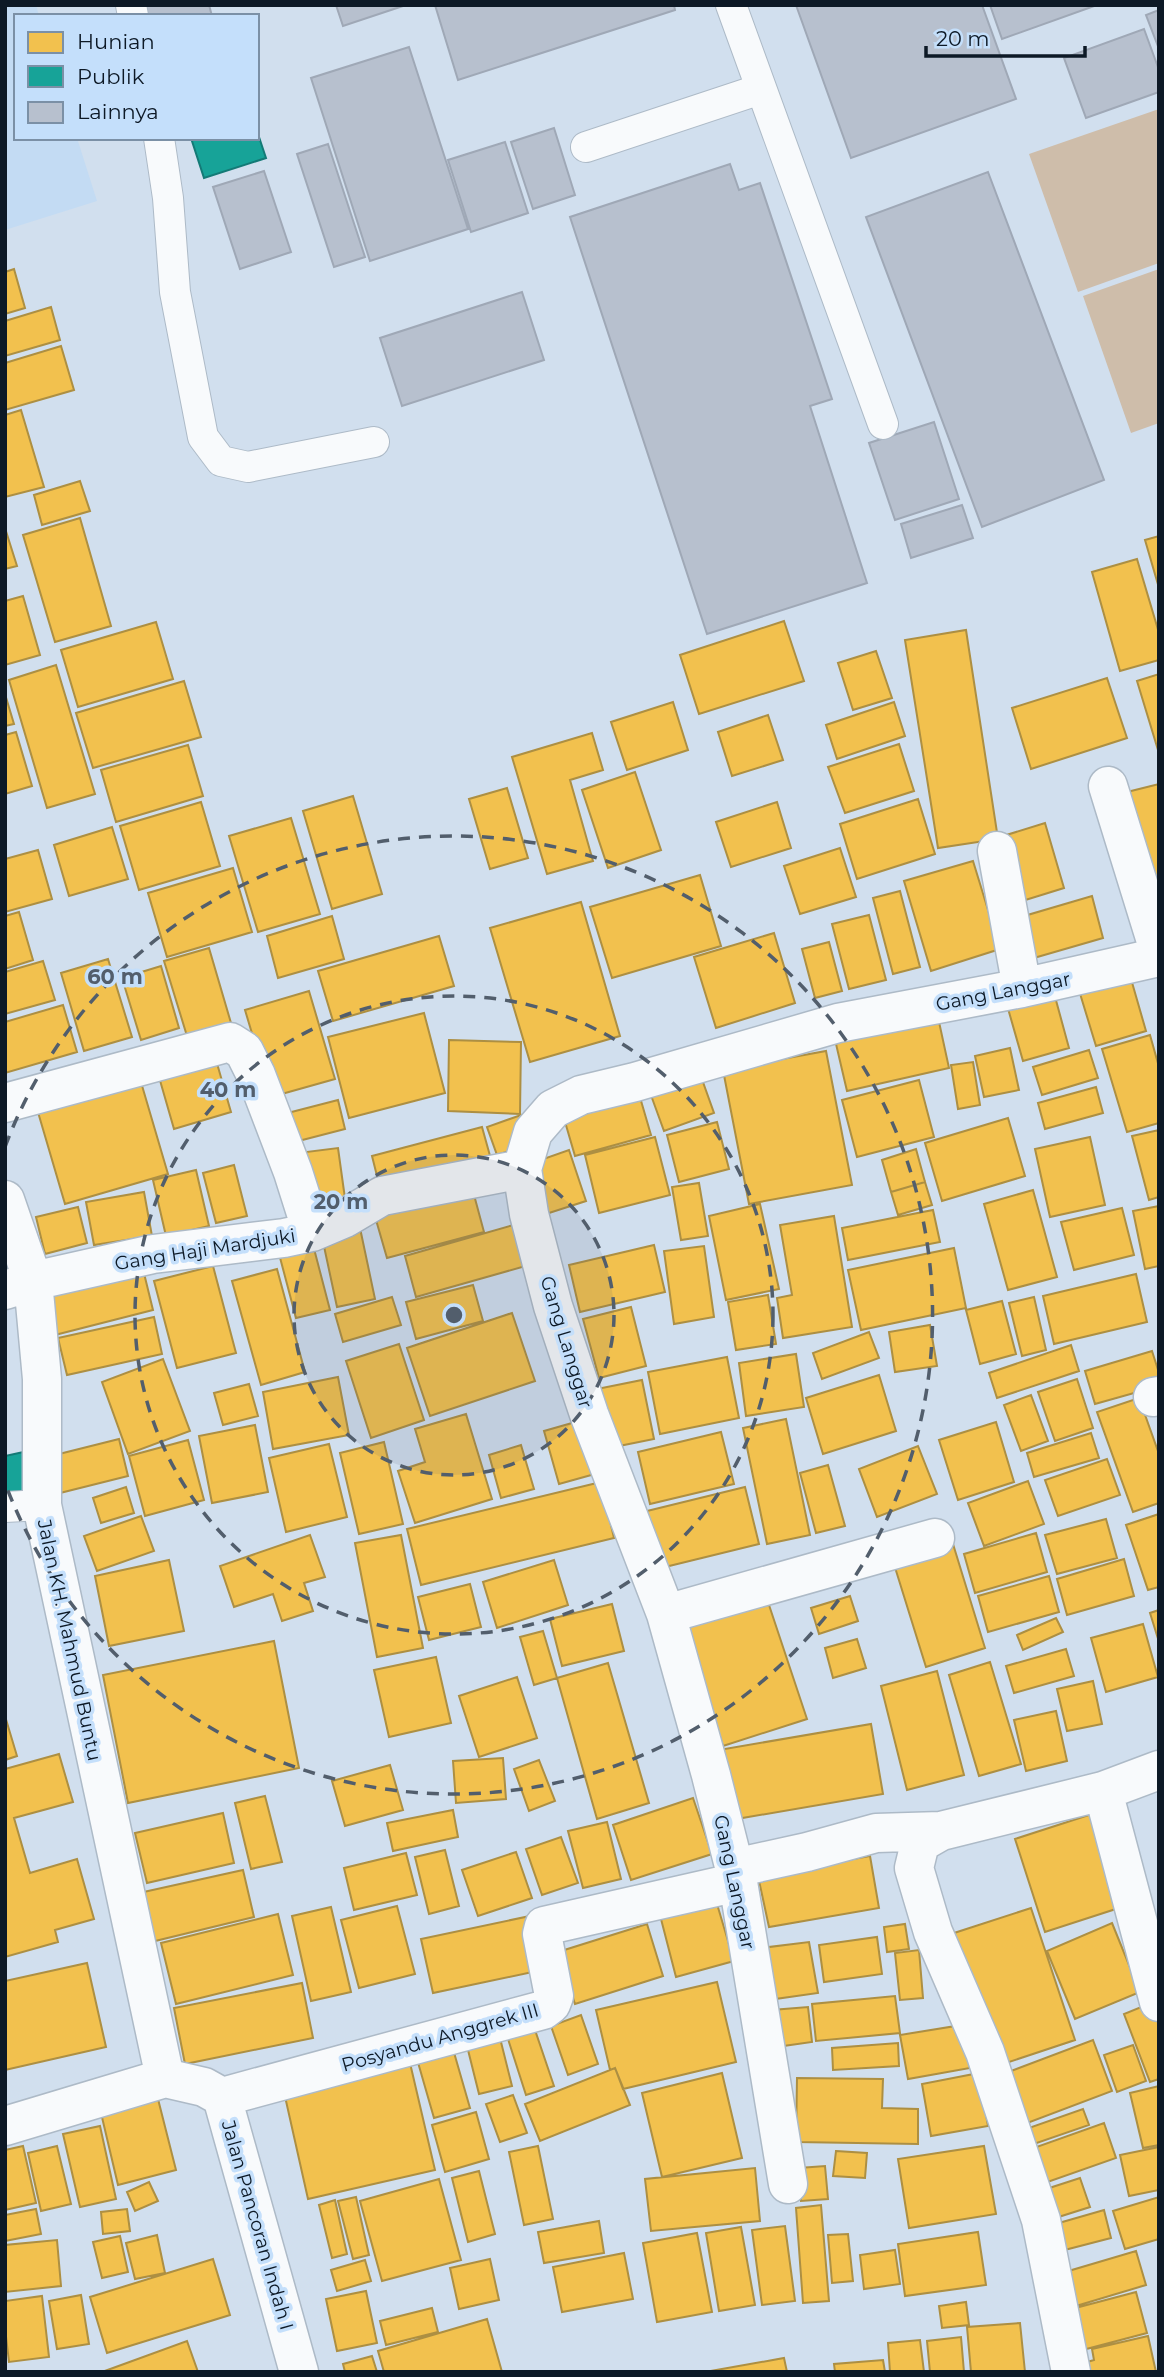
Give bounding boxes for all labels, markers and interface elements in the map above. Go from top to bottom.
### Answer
legend [14,14,259,140]
scale bar [926,14,1085,58]
text: 20 m [936,26,990,51]
text: Hunian [77,29,155,54]
text: Publik [77,64,145,89]
text: Lainnya [77,99,159,124]
text: 60 m [87,964,143,989]
street label: Gang Langgar [934,967,1072,1016]
text: 40 m [200,1077,256,1102]
text: 20 m [314,1189,368,1214]
street label: Gang Haji Mardjuki [113,1224,297,1275]
street label: Gang Langgar [536,1273,598,1411]
centre of rings [442,1303,466,1327]
street label: Jalan KH. Mahmud Buntu [32,1516,106,1763]
street label: Gang Langgar [709,1813,760,1951]
street label: Posyandu Anggrek III [339,1998,541,2077]
street label: Jalan Pancoran Indah I [216,2117,298,2333]

